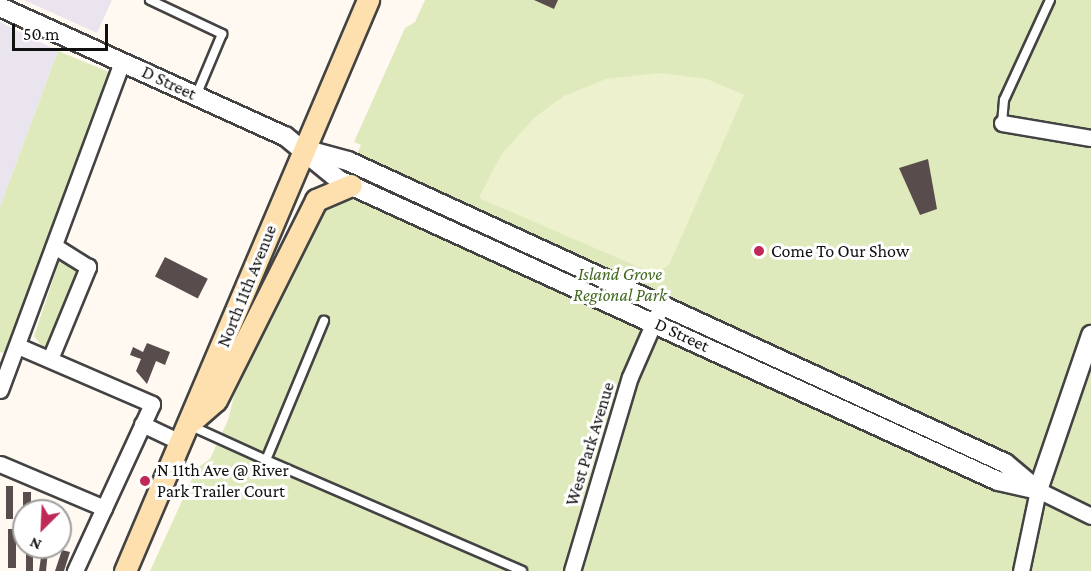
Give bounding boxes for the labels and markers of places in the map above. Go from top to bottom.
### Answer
place label: Come To Our Show [771,240,909,262]
marker: Come To Our Show [752,244,766,258]
place label: N 11th Ave @ River Park Trailer Court [157,460,289,502]
marker: N 11th Ave @ River Park Trailer Court [138,474,152,488]

